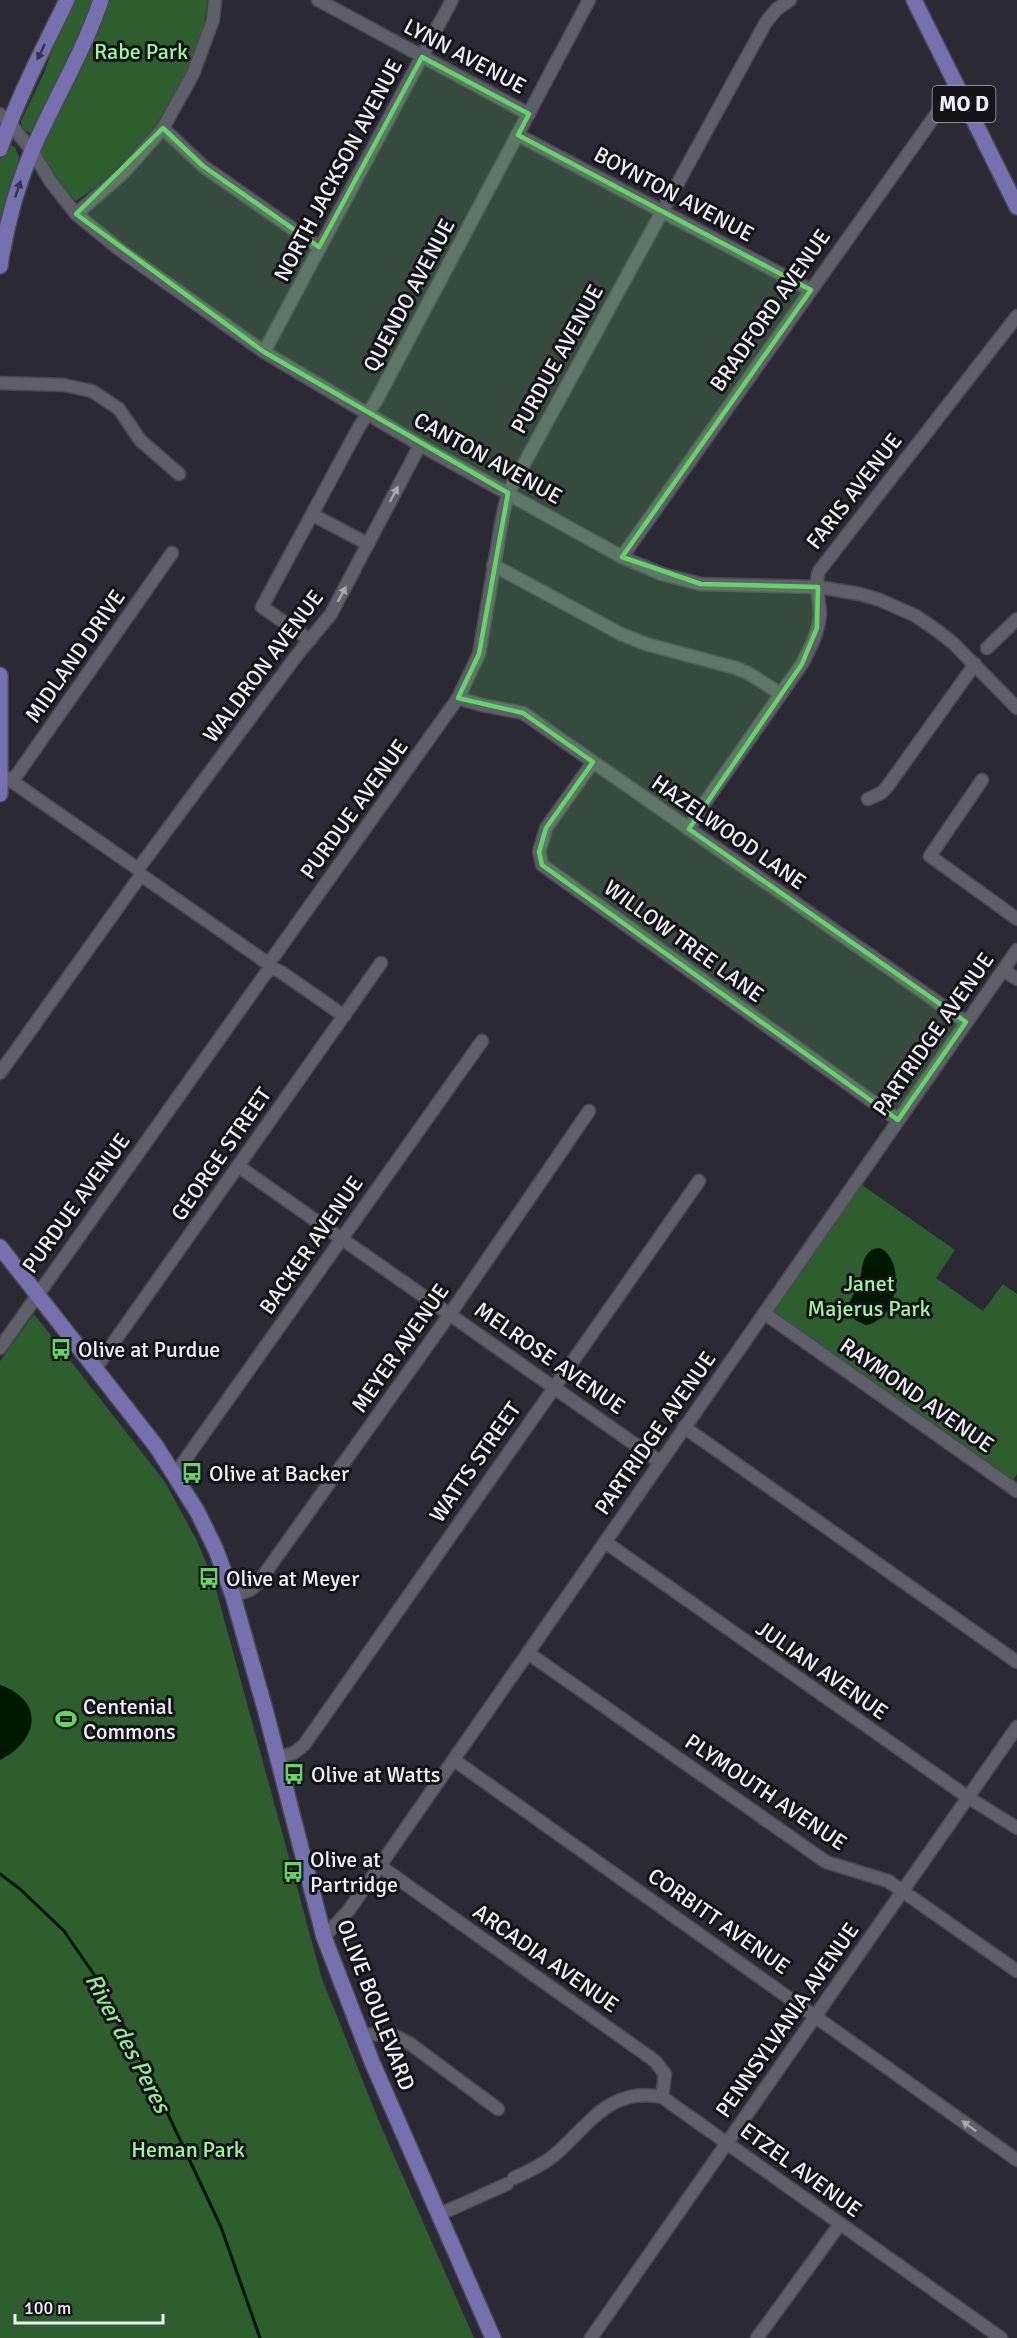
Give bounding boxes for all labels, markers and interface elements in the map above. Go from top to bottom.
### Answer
street label: LYNN AVENUE [399,12,531,100]
park label: Rabe Park [94,38,188,65]
one-way arrow [36,44,46,61]
street label: NORTH JACKSON AVENUE [268,54,408,286]
road number: MO D [932,86,996,122]
street label: BOYNTON AVENUE [589,140,759,248]
one-way arrow [14,180,24,198]
street label: QUENDO AVENUE [357,214,461,376]
street label: BRADFORD AVENUE [704,224,836,396]
street label: PURDUE AVENUE [505,280,609,438]
street label: CANTON AVENUE [409,406,567,510]
street label: FARIS AVENUE [800,428,908,554]
one-way arrow [389,486,399,503]
street label: MIDLAND DRIVE [19,584,131,728]
street label: WALDRON AVENUE [197,584,329,748]
one-way arrow [337,585,347,602]
street label: PURDUE AVENUE [294,734,414,884]
street label: HAZELWOOD LANE [647,769,811,895]
street label: WILLOW TREE LANE [599,874,769,1008]
street label: PARTRIDGE AVENUE [867,947,999,1121]
street label: GEORGE STREET [165,1082,277,1226]
street label: PURDUE AVENUE [16,1128,136,1278]
street label: BACKER AVENUE [253,1171,369,1319]
park label: Janet Majerus Park [808,1270,930,1322]
street label: MEYER AVENUE [346,1278,454,1418]
street label: MELROSE AVENUE [469,1296,631,1420]
street label: RAYMOND AVENUE [835,1332,999,1458]
place label: Olive at Purdue [78,1336,220,1363]
bus stop icon: Olive at Purdue [49,1337,73,1361]
street label: PARTRIDGE AVENUE [589,1346,721,1520]
street label: WATTS STREET [423,1396,527,1527]
place label: Olive at Backer [209,1460,349,1487]
bus stop icon: Olive at Backer [180,1461,204,1485]
place label: Olive at Meyer [226,1565,359,1592]
bus stop icon: Olive at Meyer [197,1566,221,1590]
street label: JULIAN AVENUE [751,1614,893,1726]
place label: Centenial Commons [83,1693,176,1745]
sports icon: Centenial Commons [54,1707,78,1731]
street label: PLYMOUTH AVENUE [680,1728,852,1856]
place label: Olive at Watts [311,1761,440,1788]
bus stop icon: Olive at Watts [282,1762,306,1786]
place label: Olive at Partridge [310,1846,398,1898]
bus stop icon: Olive at Partridge [281,1860,305,1884]
street label: CORBITT AVENUE [643,1862,795,1980]
street label: ARCADIA AVENUE [468,1898,624,2018]
street label: OLIVE BOULEVARD [331,1916,421,2094]
street label: PENNSYLVANIA AVENUE [709,1917,865,2123]
water label: River des Peres [79,1968,179,2120]
street label: ETZEL AVENUE [735,2117,867,2223]
one-way arrow [962,2120,978,2132]
park label: Heman Park [131,2136,245,2163]
scale bar [15,2287,164,2325]
text: 100 m [24,2297,71,2319]

